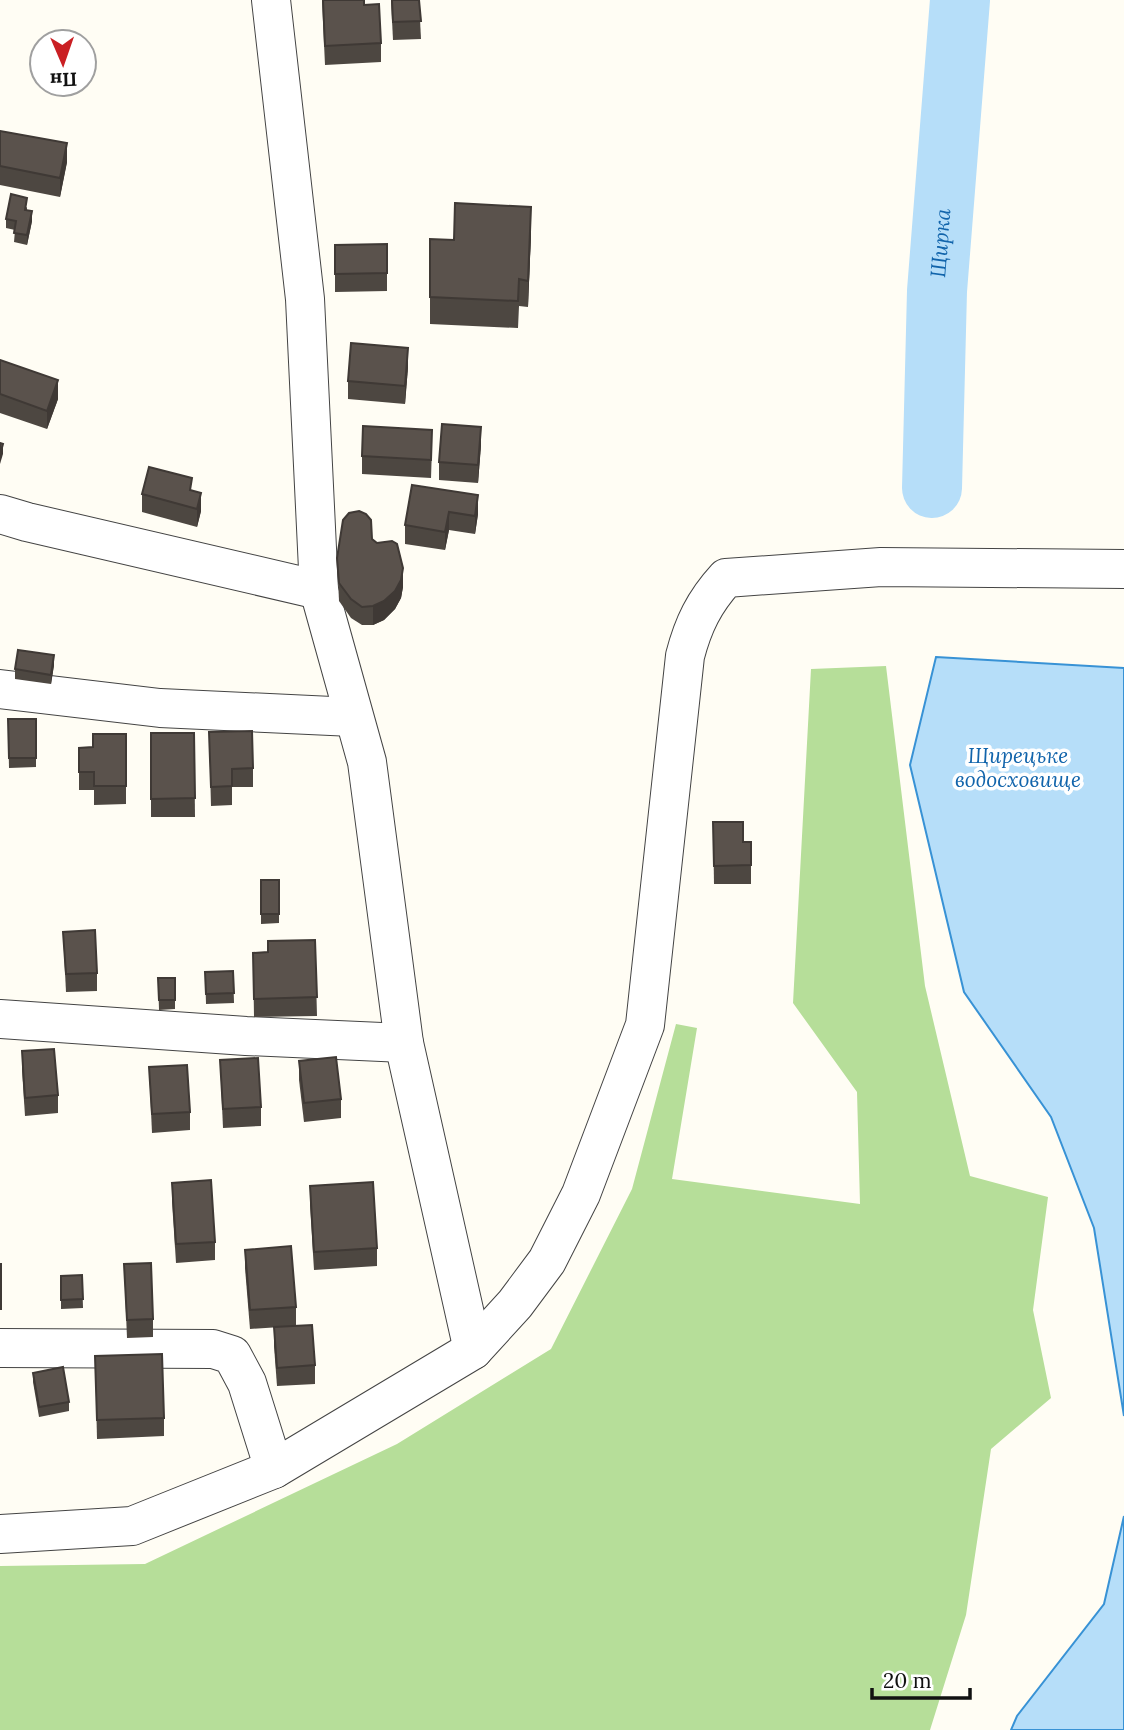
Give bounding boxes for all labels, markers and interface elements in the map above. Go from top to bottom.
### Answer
north arrow [28,28,98,98]
text: Пн [49,68,78,92]
water label: Щирка [924,207,956,279]
water label: Щирецьке водосховище [955,742,1081,793]
scale bar [872,1656,970,1700]
text: 20 m [883,1667,932,1694]

